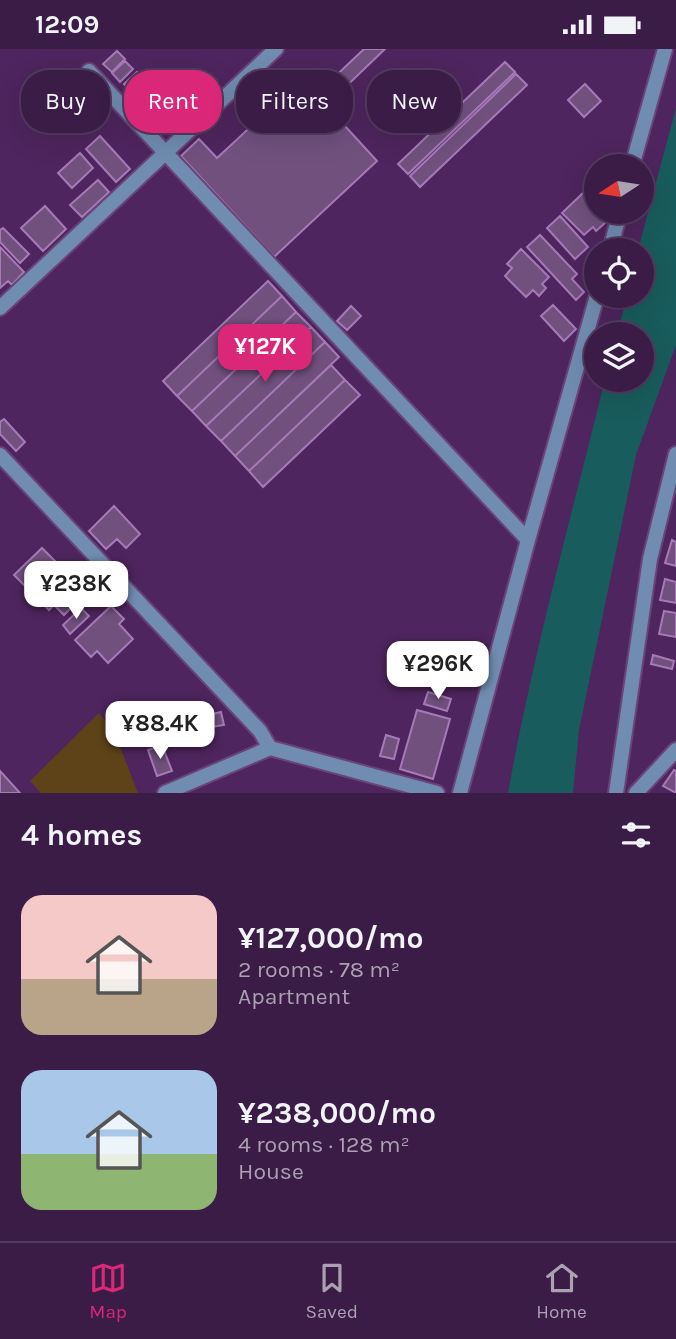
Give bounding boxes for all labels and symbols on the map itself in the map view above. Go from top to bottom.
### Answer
north arrow [584,154,654,224]
pin: ¥127K [216,325,314,384]
pin: ¥238K [27,561,125,621]
pin: ¥296K [389,641,487,701]
pin: ¥88.4K [103,701,217,761]

